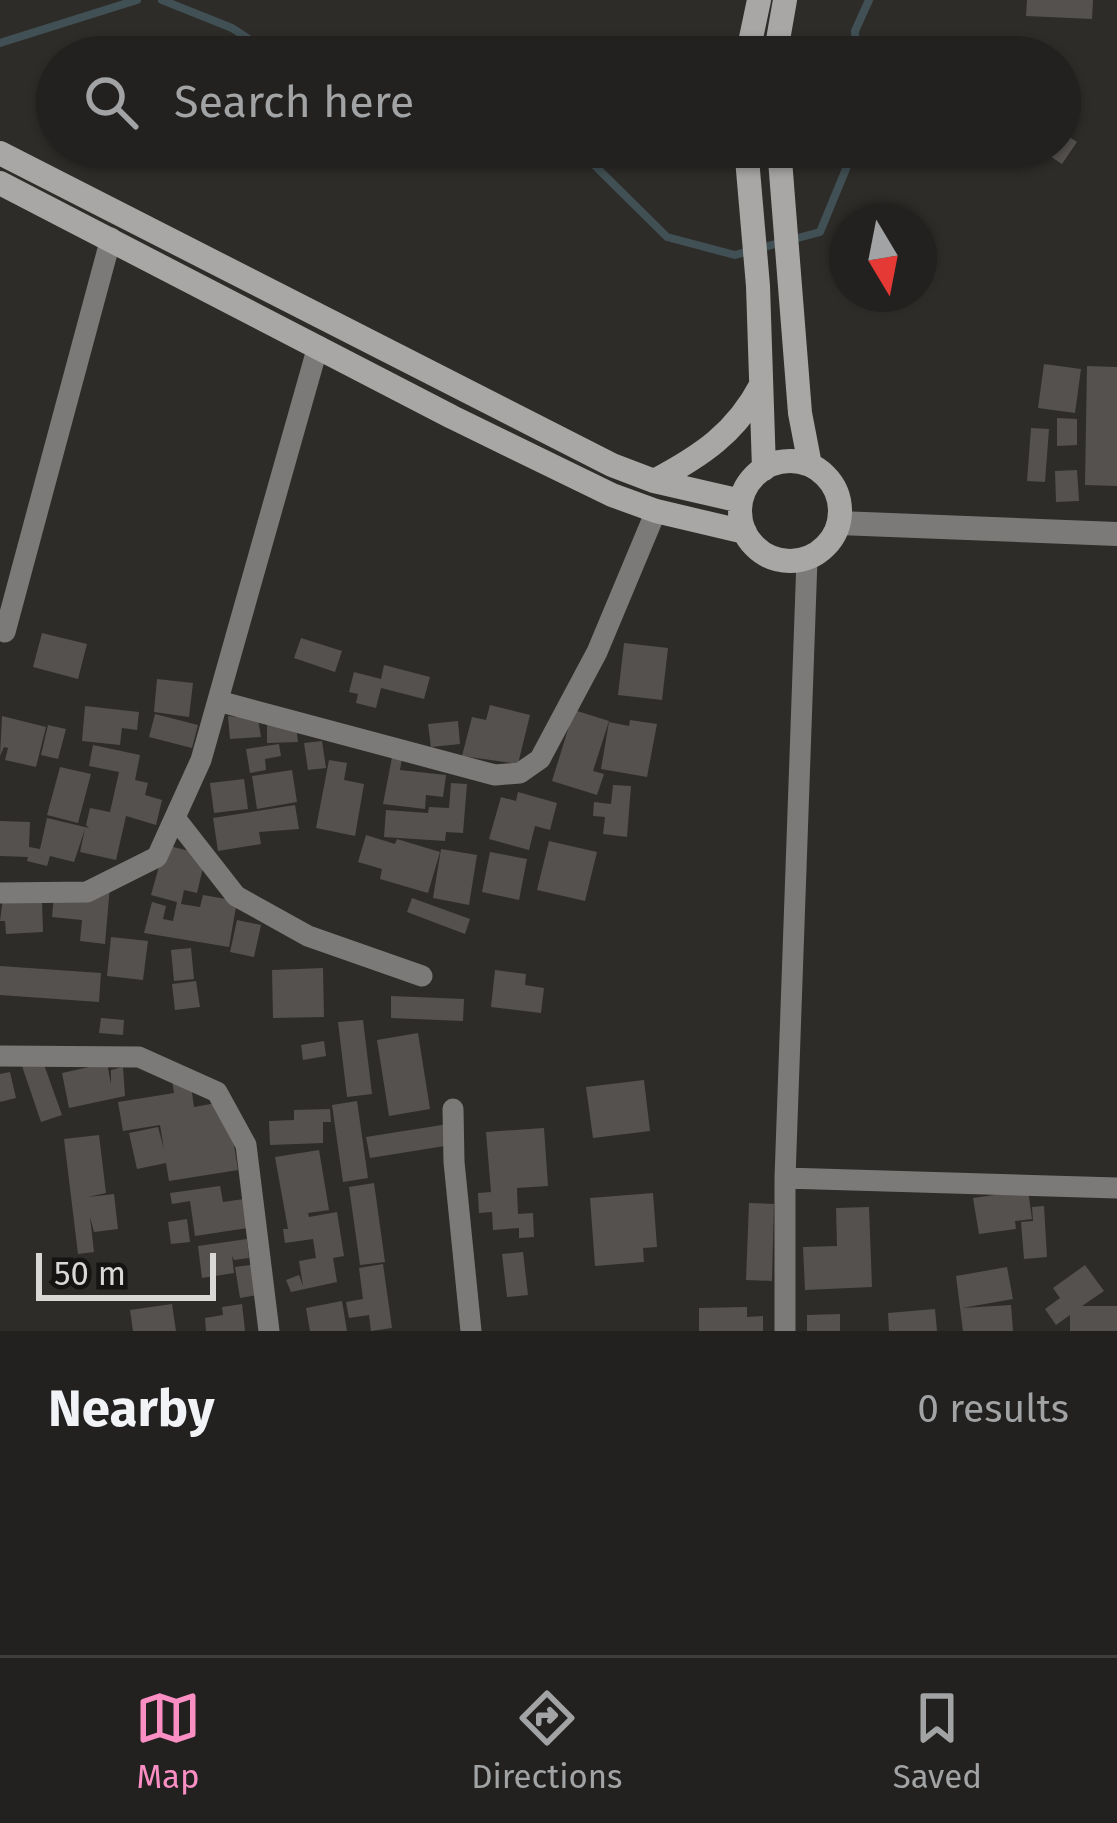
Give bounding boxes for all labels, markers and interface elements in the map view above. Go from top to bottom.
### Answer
search box [36,36,1081,168]
icon: search [78,69,144,135]
text: Search here [174,75,414,129]
north arrow [829,204,937,312]
scale bar [36,1247,216,1300]
text: 50 m [54,1254,126,1294]
text: Nearby [48,1378,214,1440]
text: 0 results [917,1386,1069,1432]
tab: Map [135,1685,201,1797]
tab: Directions [471,1685,623,1797]
tab: Saved [893,1685,982,1797]

